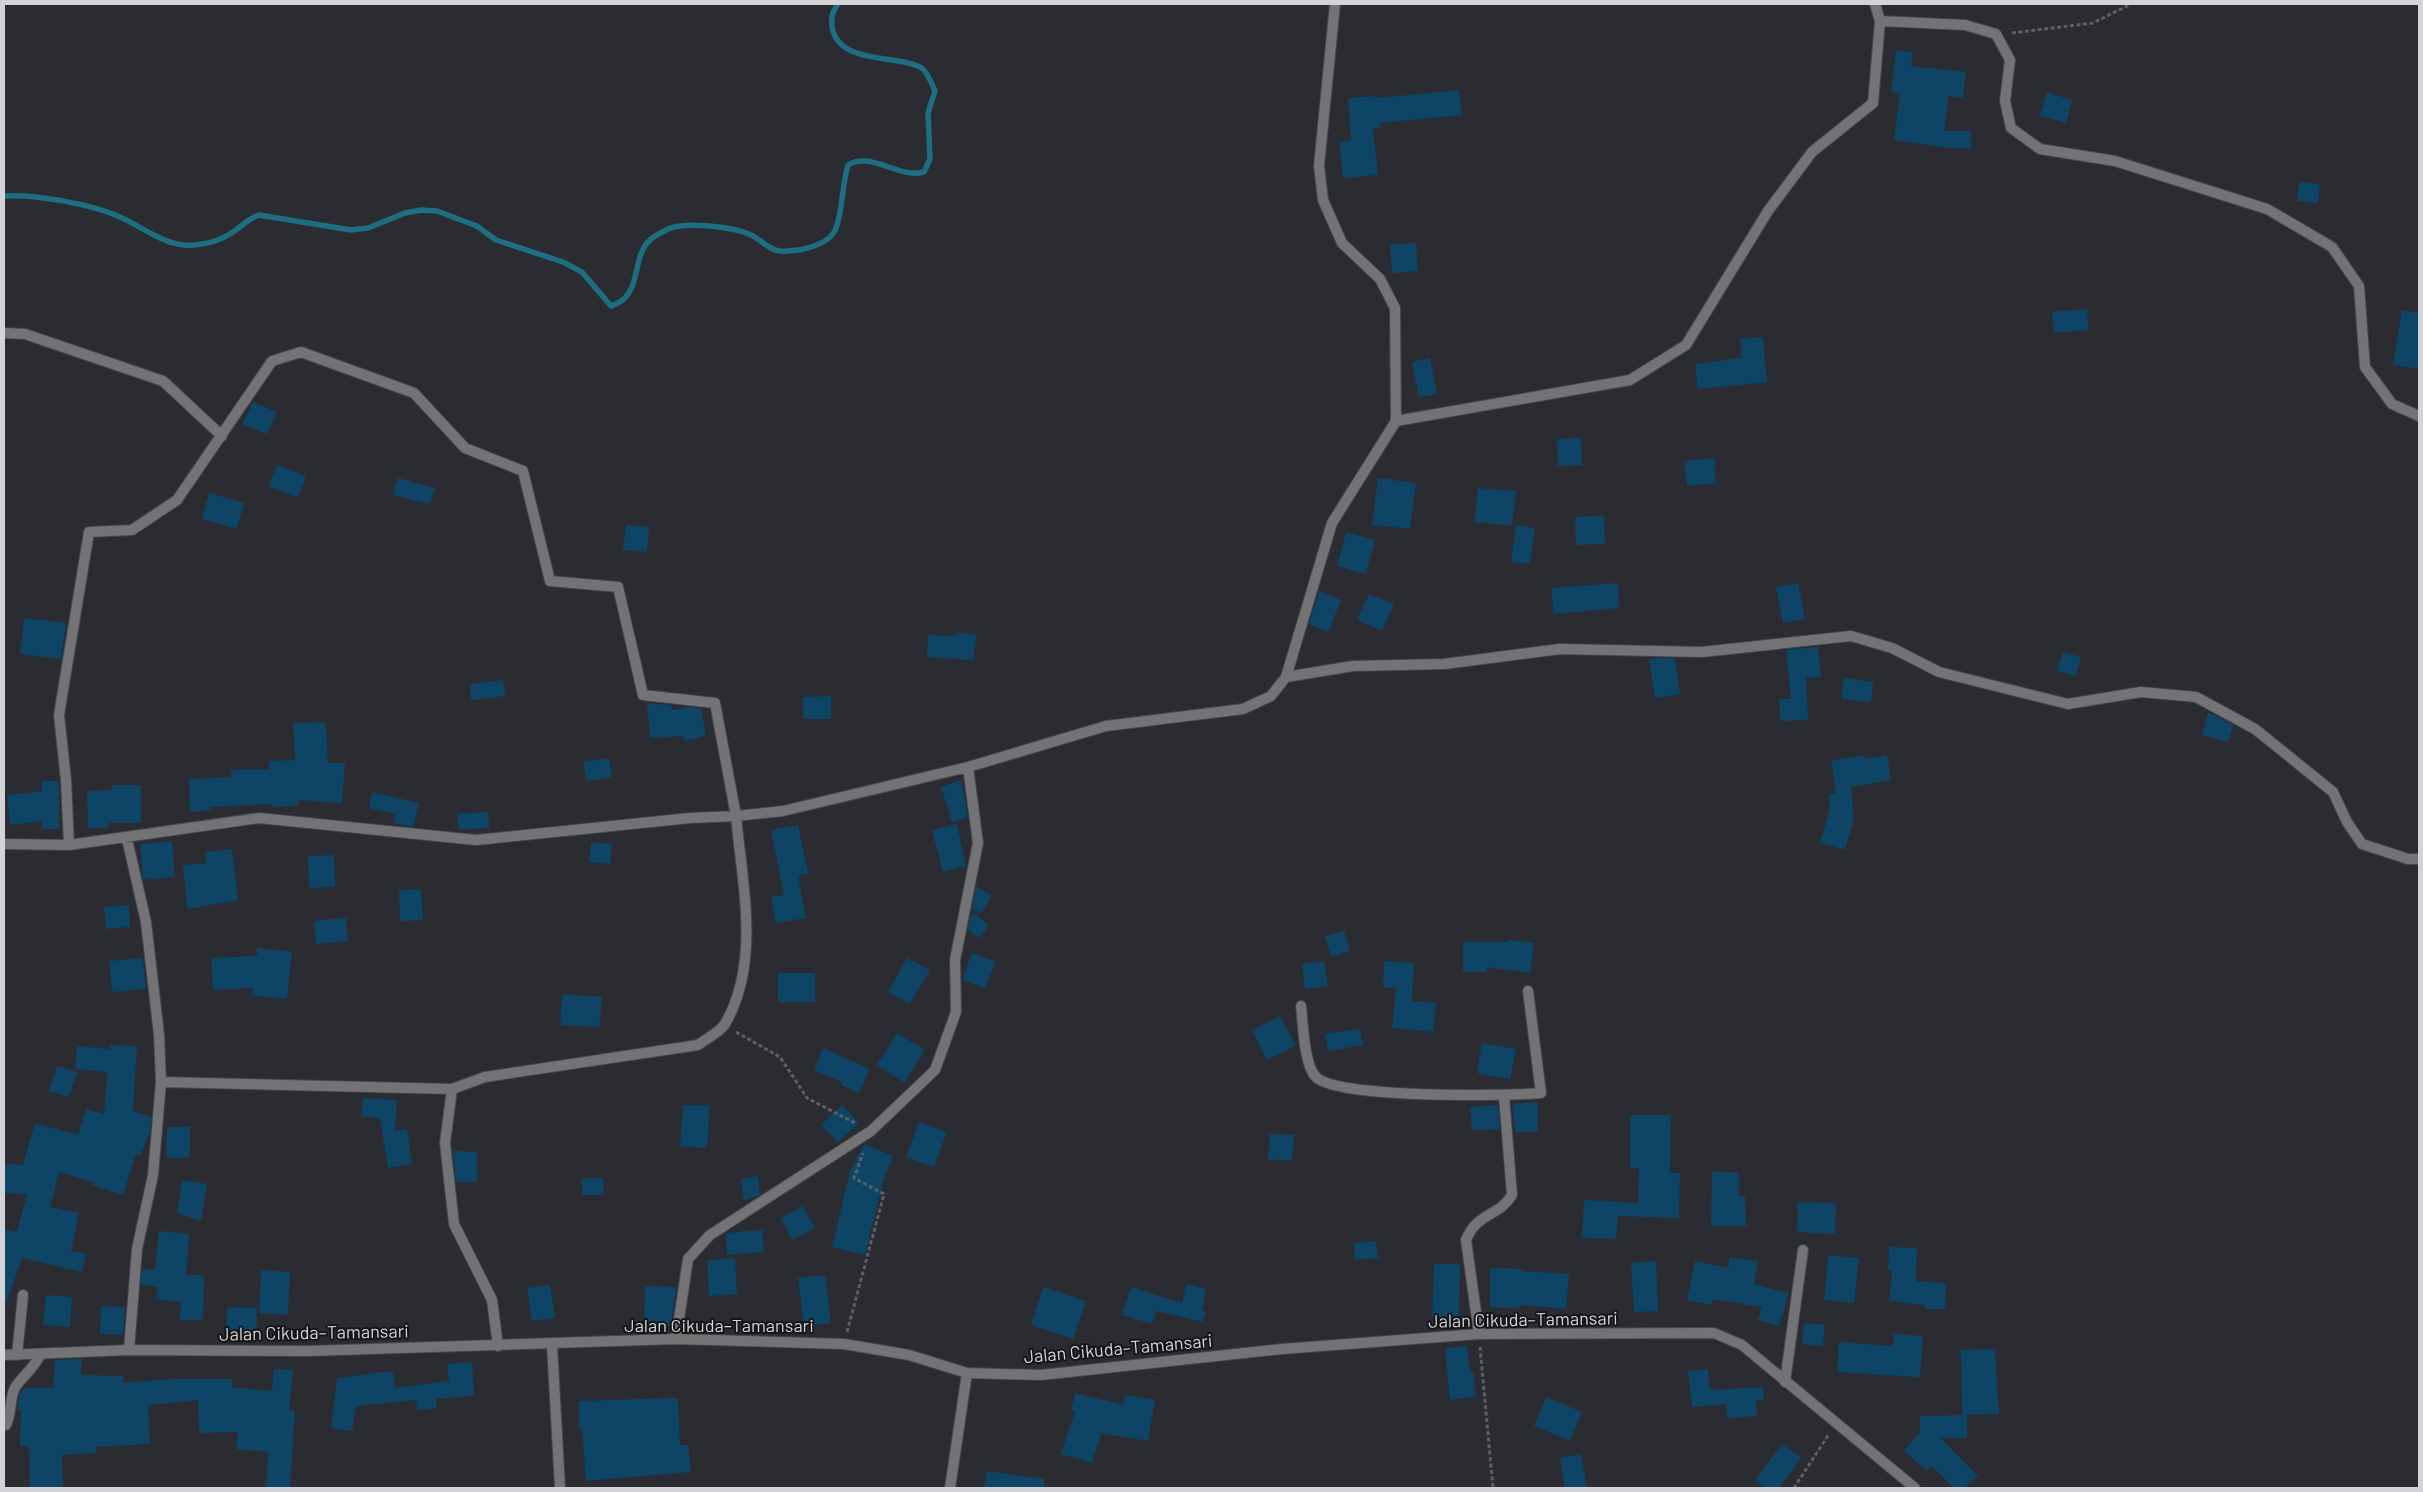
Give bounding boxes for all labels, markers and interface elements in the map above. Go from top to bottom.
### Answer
street label: Jalan Cikuda–Tamansari [1428,1306,1618,1332]
street label: Jalan Cikuda–Tamansari [624,1314,814,1336]
street label: Jalan Cikuda–Tamansari [219,1319,409,1345]
street label: Jalan Cikuda–Tamansari [1023,1329,1213,1367]

